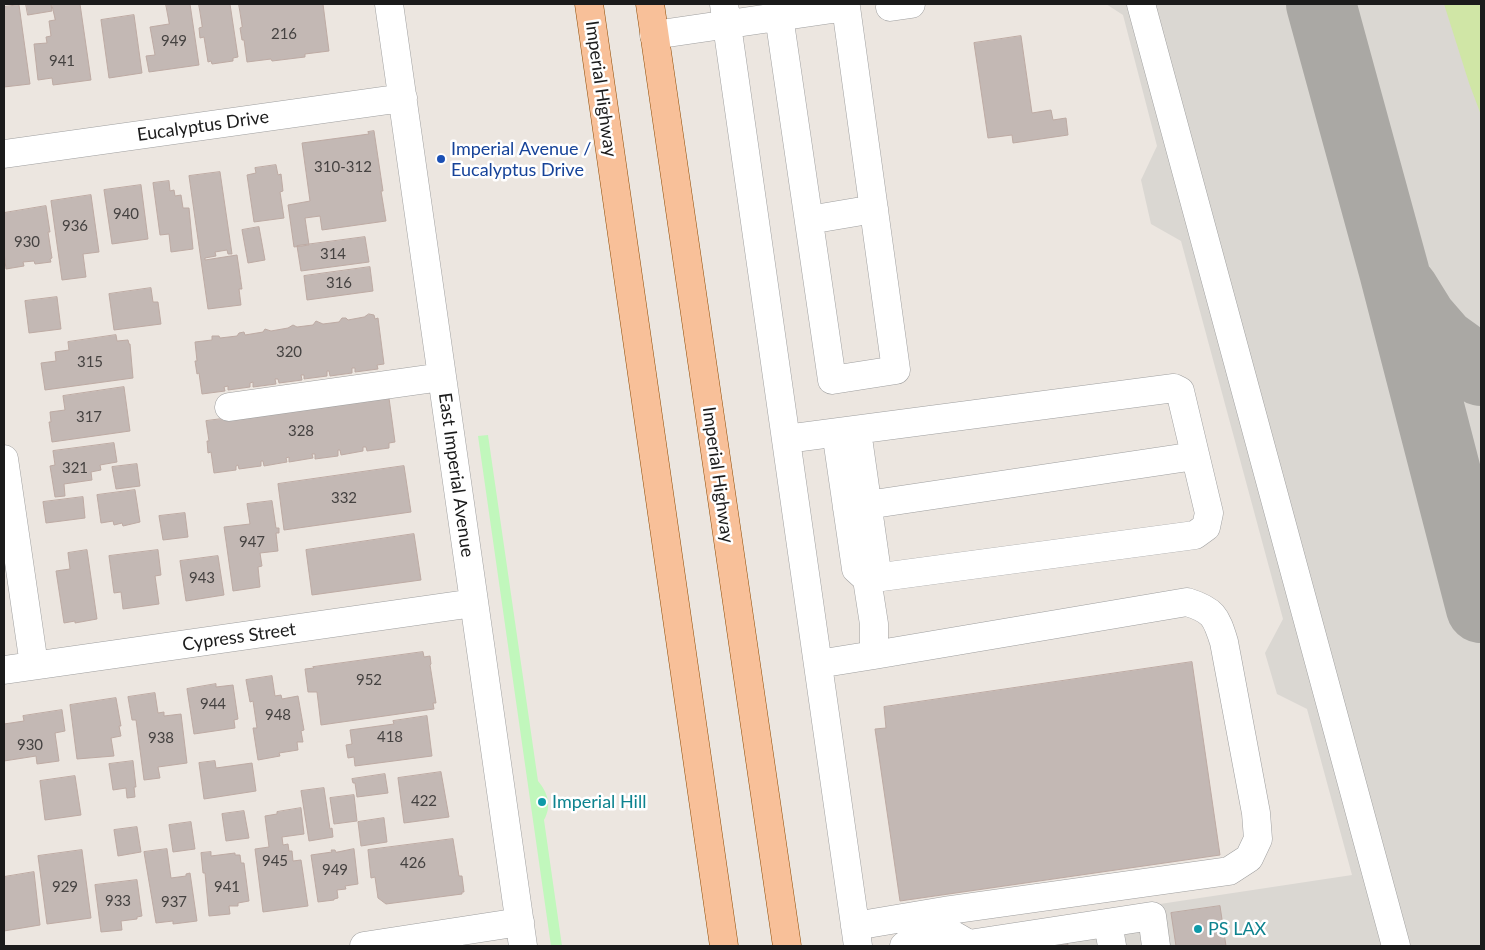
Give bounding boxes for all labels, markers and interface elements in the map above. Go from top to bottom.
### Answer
street label: Imperial Highway [581,20,621,158]
house number: 216 [271,25,297,43]
house number: 949 [161,32,187,50]
house number: 941 [49,52,75,70]
street label: Eucalyptus Drive [136,106,270,146]
place label: Imperial Avenue / Eucalyptus Drive [451,138,591,180]
marker: Imperial Avenue / Eucalyptus Drive [435,153,447,165]
house number: 310-312 [314,158,372,176]
house number: 940 [113,205,139,223]
house number: 936 [62,217,88,235]
house number: 930 [14,233,40,251]
house number: 314 [320,245,346,263]
house number: 316 [326,274,352,292]
house number: 320 [276,343,302,361]
house number: 315 [77,353,103,371]
street label: East Imperial Avenue [434,391,478,559]
street label: Imperial Highway [698,406,738,544]
house number: 317 [76,408,102,426]
house number: 328 [288,422,314,440]
house number: 321 [62,459,88,477]
house number: 332 [331,489,357,507]
house number: 947 [239,533,265,551]
house number: 943 [189,569,215,587]
street label: Cypress Street [181,618,297,656]
house number: 952 [356,671,382,689]
house number: 944 [200,695,226,713]
house number: 948 [265,706,291,724]
house number: 418 [377,728,403,746]
house number: 938 [148,729,174,747]
house number: 930 [17,736,43,754]
place label: Imperial Hill [552,791,646,813]
house number: 422 [411,792,437,810]
marker: Imperial Hill [536,796,548,808]
house number: 945 [262,852,288,870]
house number: 426 [400,854,426,872]
house number: 949 [322,861,348,879]
house number: 929 [52,878,78,896]
house number: 941 [214,878,240,896]
house number: 933 [105,892,131,910]
house number: 937 [161,893,187,911]
place label: PS LAX [1208,918,1266,940]
marker: PS LAX [1192,923,1204,935]

